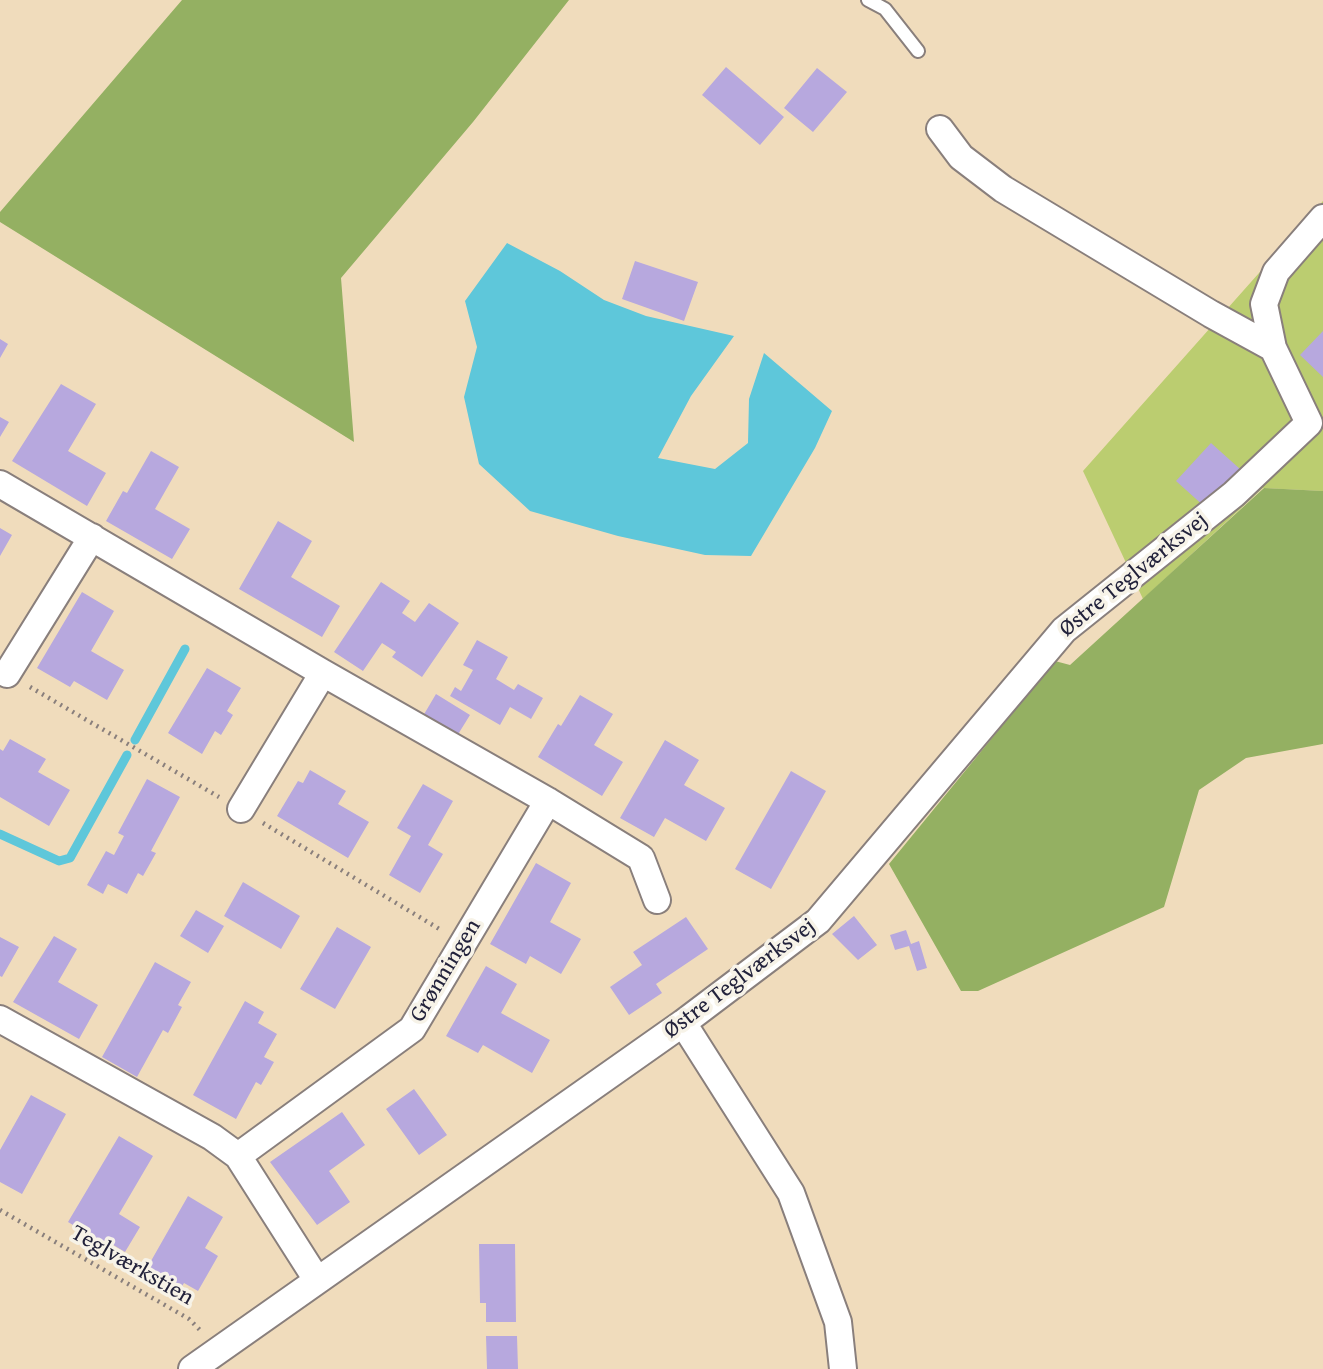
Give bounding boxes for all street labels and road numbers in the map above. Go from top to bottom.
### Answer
street label: Østre Teglværksvej [1054,507,1214,643]
street label: Østre Teglværksvej [659,913,821,1045]
street label: Grønningen [405,915,487,1027]
street label: Teglværkstien [66,1220,198,1312]

